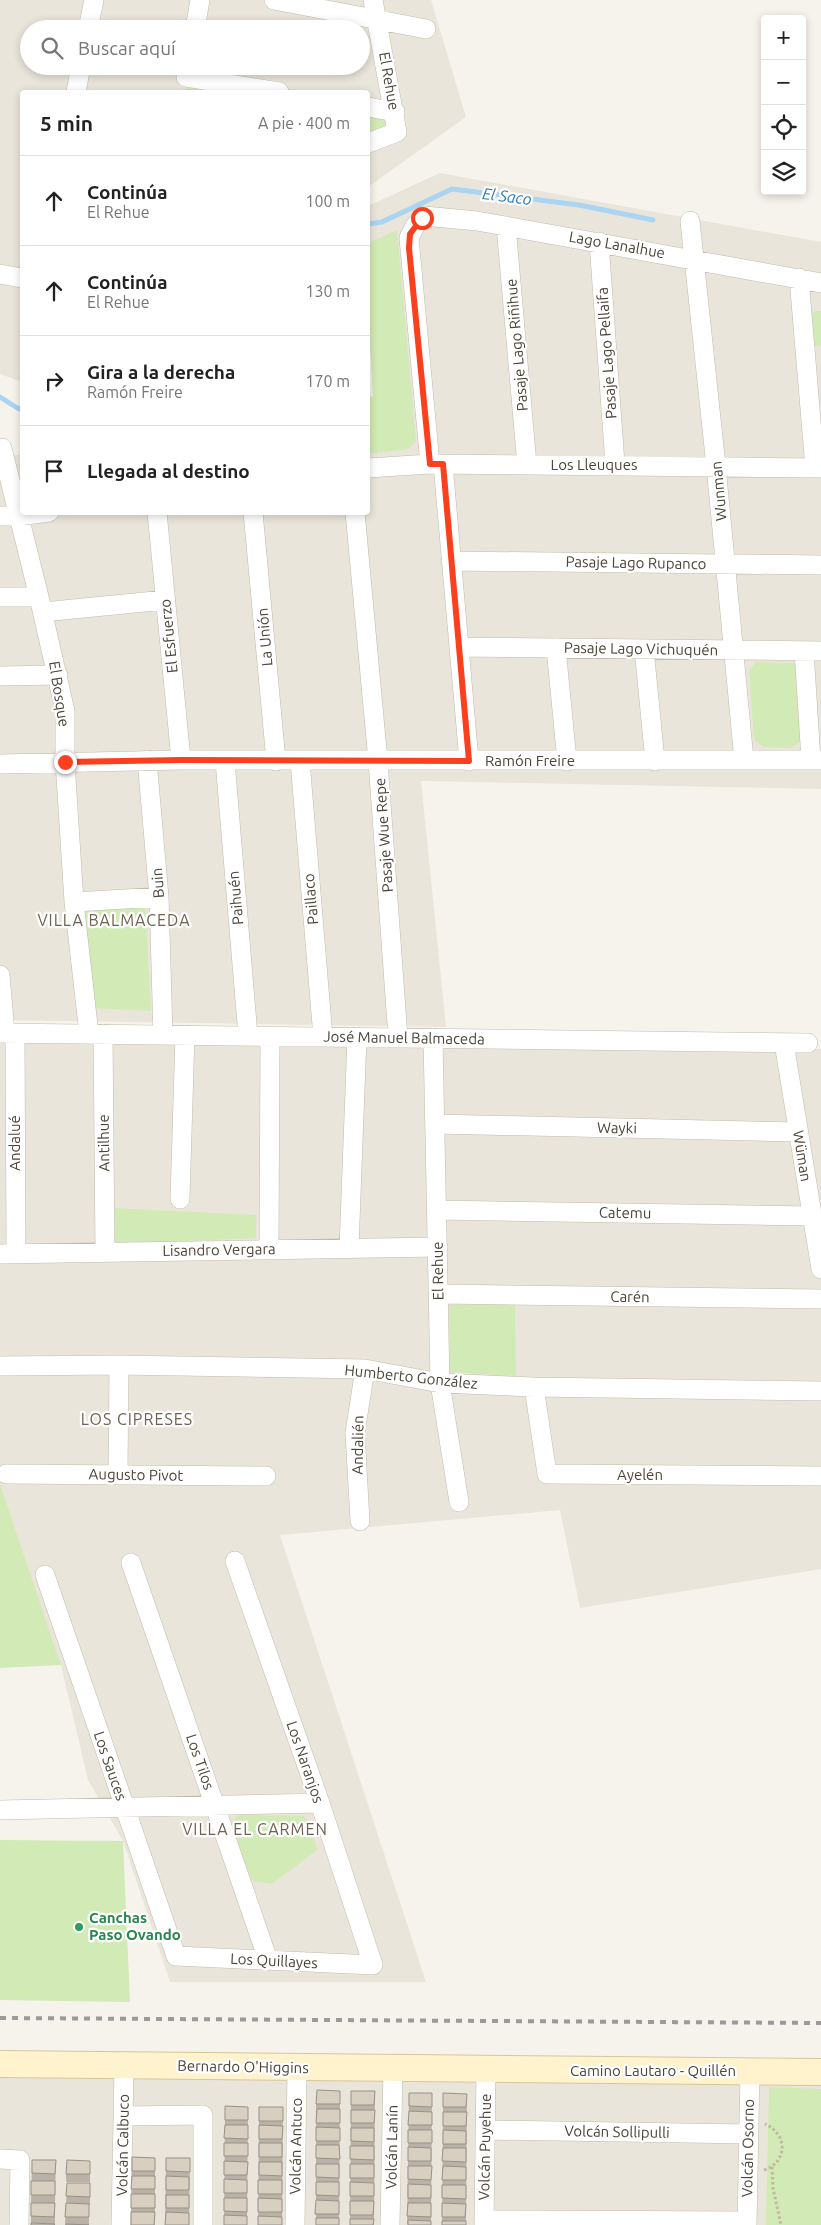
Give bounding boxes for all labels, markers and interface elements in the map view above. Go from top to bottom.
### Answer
map controls [761,15,806,195]
button: + [761,15,806,60]
search box [20,20,370,75]
icon: search [38,34,66,62]
text: Buscar aquí [78,37,176,59]
street label: El Rehue [376,50,403,111]
button: − [761,60,806,105]
button: locate [761,105,806,150]
text: 5 min [40,111,93,135]
text: A pie · 400 m [258,114,350,132]
button: layers [761,150,806,195]
text: Continúa [87,181,168,203]
water label: El Saco [481,184,533,208]
icon: ahead [40,187,68,215]
text: 100 m [305,192,350,210]
text: El Rehue [87,203,150,221]
route start [411,207,434,230]
street label: Lago Lanalhue [568,228,666,261]
text: Continúa [87,271,168,293]
icon: ahead [40,277,68,305]
street label: Pasaje Lago Riñihue [502,278,531,412]
text: 130 m [305,282,350,300]
street label: Pasaje Lago Pellaifa [593,287,620,419]
text: El Rehue [87,293,150,311]
text: Gira a la derecha [87,361,235,383]
icon: right [40,367,68,395]
text: 170 m [305,372,350,390]
text: Ramón Freire [87,383,183,401]
street label: Los Lleuques [551,456,637,473]
icon: arrive [40,457,68,485]
text: Llegada al destino [87,460,250,482]
street label: Wunman [707,460,730,522]
street label: Pasaje Lago Rupanco [565,553,707,572]
street label: El Esfuerzo [156,598,181,674]
street label: La Unión [253,607,276,667]
street label: Pasaje Lago Vichuquén [564,639,718,658]
street label: El Bosque [46,660,73,728]
route end [54,751,77,774]
street label: Ramón Freire [485,752,575,769]
street label: Pasaje Wue Repe [371,777,396,893]
street label: Buin [148,867,167,899]
street label: Paihuén [225,870,246,926]
street label: Paillaco [300,873,321,925]
district label: VILLA BALMACEDA [37,911,191,929]
street label: José Manuel Balmaceda [323,1028,485,1047]
street label: Antilhue [95,1114,112,1172]
street label: Andalué [6,1115,23,1171]
street label: Wayki [597,1119,637,1136]
street label: Wüman [790,1129,815,1183]
street label: Catemu [599,1204,651,1221]
street label: Lisandro Vergara [162,1240,276,1259]
street label: El Rehue [428,1241,447,1301]
street label: Carén [610,1288,650,1305]
street label: Humberto González [344,1361,479,1392]
district label: LOS CIPRESES [81,1410,193,1428]
street label: Andalién [348,1415,367,1475]
street label: Augusto Pivot [89,1465,184,1484]
street label: Ayelén [617,1466,663,1483]
street label: Los Naranjos [283,1719,327,1805]
street label: Los Sauces [91,1729,130,1803]
street label: Los Tilos [183,1732,218,1792]
district label: VILLA EL CARMEN [182,1820,328,1838]
place label: Canchas Paso Ovando [89,1909,181,1943]
marker: Canchas Paso Ovando [73,1921,85,1933]
street label: Los Quillayes [230,1950,318,1971]
street label: Bernardo O'Higgins [177,2057,309,2076]
street label: Camino Lautaro - Quillén [570,2062,736,2079]
street label: Volcán Puyehue [475,2093,494,2200]
street label: Volcán Calbuco [113,2094,132,2196]
street label: Volcán Antuco [286,2097,305,2195]
street label: Volcán Osorno [738,2099,757,2197]
street label: Volcán Lanín [382,2105,401,2189]
street label: Volcán Sollipulli [564,2122,670,2141]

